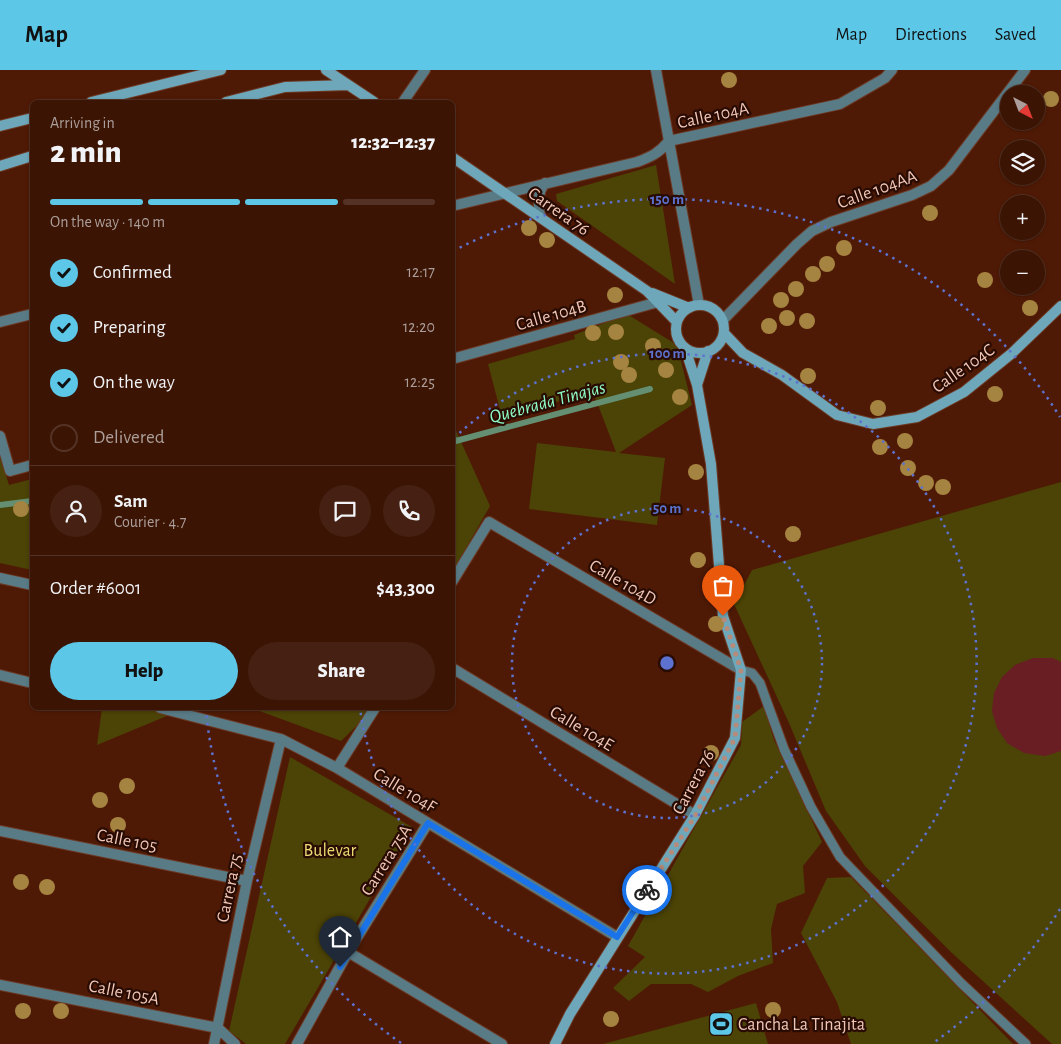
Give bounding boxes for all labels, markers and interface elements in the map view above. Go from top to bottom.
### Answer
text: Map [25,23,68,47]
text: Map [836,26,867,44]
text: Directions [895,26,967,44]
text: Saved [995,26,1036,44]
north arrow [1000,85,1045,130]
map controls [1000,85,1045,295]
street label: Calle 104A [676,100,751,132]
text: Arriving in [50,115,115,131]
text: 12:32–12:37 [351,133,435,152]
text: 2 min [50,136,122,168]
button: layers [1000,140,1045,185]
street label: Calle 104AA [835,167,920,213]
street label: Carrera 76 [524,184,592,239]
text: 150 m [650,192,684,207]
button: + [1000,195,1045,240]
text: On the way · 140 m [50,214,165,230]
button: − [1000,250,1045,295]
icon: check [50,259,78,287]
text: Confirmed [93,263,172,282]
text: 12:17 [406,264,435,280]
street label: Calle 104B [514,297,588,335]
icon: check [50,314,78,342]
text: Preparing [93,318,166,337]
text: 12:20 [403,319,435,335]
street label: Calle 104C [929,341,998,397]
text: 100 m [649,346,685,361]
icon: check [50,369,78,397]
text: On the way [93,373,175,392]
text: 12:25 [405,374,435,390]
water label: Quebrada Tinajas [487,378,607,427]
text: Delivered [93,428,165,447]
button: person [50,485,102,537]
button: chat [319,485,371,537]
button: phone [383,485,435,537]
text: Sam [114,492,148,511]
text: 50 m [653,501,681,516]
text: Courier · 4.7 [114,514,186,530]
street label: Calle 104D [586,557,659,609]
pin [702,565,744,616]
icon: bag [709,572,737,600]
text: Order #6001 [50,579,141,598]
text: $43,300 [376,579,435,598]
button: Help [50,642,238,700]
button: Share [248,642,435,700]
centre of rings [658,654,676,672]
street label: Calle 104E [546,703,617,755]
street label: Carrera 76 [669,747,718,818]
street label: Calle 104F [370,765,439,817]
street label: Carrera 75A [358,821,416,899]
street label: Calle 105 [95,826,158,856]
park label: Bulevar [304,842,357,860]
street label: Carrera 75 [214,852,246,924]
courier [622,865,672,915]
icon: bike [633,876,661,904]
pin [319,916,361,967]
icon: home [326,923,354,951]
street label: Calle 105A [87,977,161,1009]
sports icon: Cancha La Tinajita [708,1011,734,1037]
place label: Cancha La Tinajita [738,1016,865,1034]

